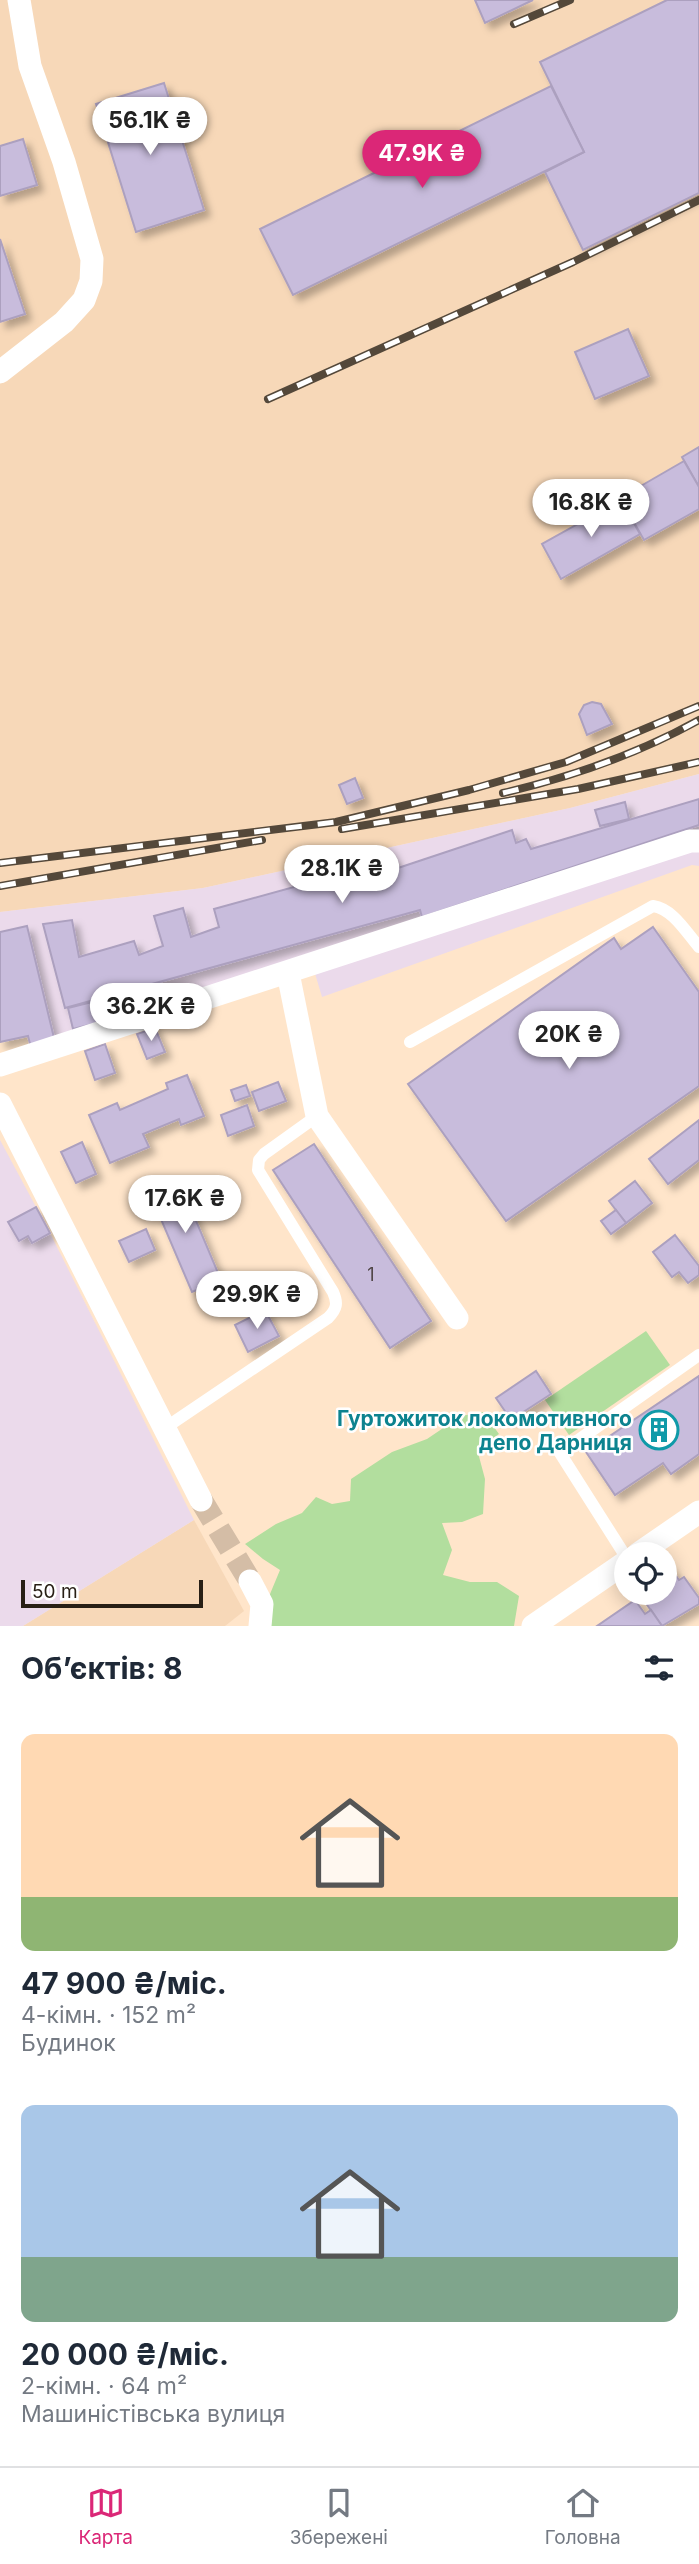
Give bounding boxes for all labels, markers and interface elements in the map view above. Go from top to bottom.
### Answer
pin: 56.1K ₴ [85,97,215,157]
text: 56.1K ₴ [108,106,192,134]
pin: 47.9K ₴ [357,130,487,190]
text: 47.9K ₴ [378,139,466,167]
pin: 16.8K ₴ [526,480,656,539]
text: 16.8K ₴ [548,488,634,516]
pin: 28.1K ₴ [277,846,407,905]
text: 28.1K ₴ [300,854,384,882]
pin: 36.2K ₴ [86,984,216,1043]
text: 36.2K ₴ [106,992,196,1020]
pin: 20K ₴ [520,1012,618,1071]
text: 20K ₴ [535,1020,603,1048]
pin: 17.6K ₴ [120,1176,250,1235]
text: 17.6K ₴ [144,1184,226,1212]
house number: 1 [367,1264,375,1285]
pin: 29.9K ₴ [192,1272,322,1331]
text: 29.9K ₴ [212,1280,302,1308]
place label: Гуртожиток локомотивного депо Дарниця [337,1406,632,1455]
building icon: Гуртожиток локомотивного депо Дарниця [638,1409,680,1451]
map controls [614,1542,677,1605]
button: locate [614,1542,677,1605]
scale bar [21,1577,203,1609]
text: 50 m [32,1580,78,1603]
icon: filters [640,1649,678,1687]
text: Об’єктів: 8 [21,1650,183,1686]
icon: home [287,1780,413,1906]
text: 47 900 ₴/міс. [21,1965,227,2001]
text: 4-кімн. · 152 m² [21,2001,196,2029]
text: Будинок [21,2029,116,2057]
icon: home [287,2151,413,2277]
text: 20 000 ₴/міс. [21,2336,229,2372]
text: 2-кімн. · 64 m² [21,2372,187,2400]
text: Машиністівська вулиця [21,2400,285,2428]
tab: Карта [78,2484,133,2549]
tab: Збережені [290,2484,388,2549]
tab: Головна [545,2484,621,2549]

